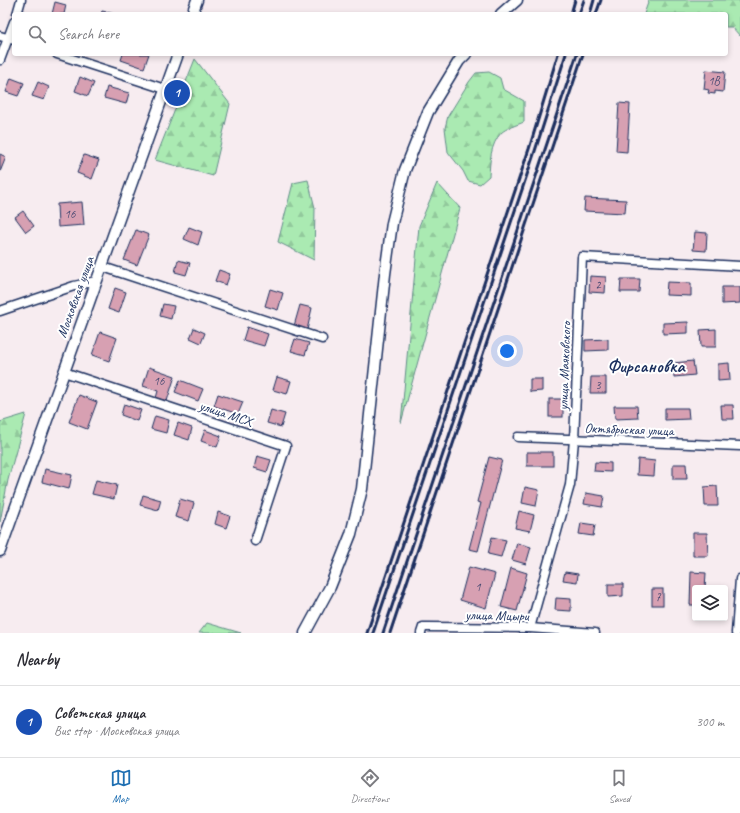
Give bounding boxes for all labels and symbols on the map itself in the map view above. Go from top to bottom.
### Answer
house number: 1В [708,73,721,89]
pin: 1 [164,78,190,108]
house number: 16 [65,206,76,222]
street label: Московская улица [53,254,98,340]
house number: 2 [595,277,602,293]
street label: улица Маяковского [554,319,575,412]
your location [497,341,517,361]
district label: Фирсановка [607,355,687,377]
house number: 16 [154,373,165,389]
house number: 3 [595,377,602,393]
street label: улица МСХ [196,397,257,431]
street label: Октябрьская улица [584,419,675,440]
house number: 1 [475,579,481,595]
house number: 7 [655,589,661,605]
street label: улица Мцыри [464,606,530,625]

